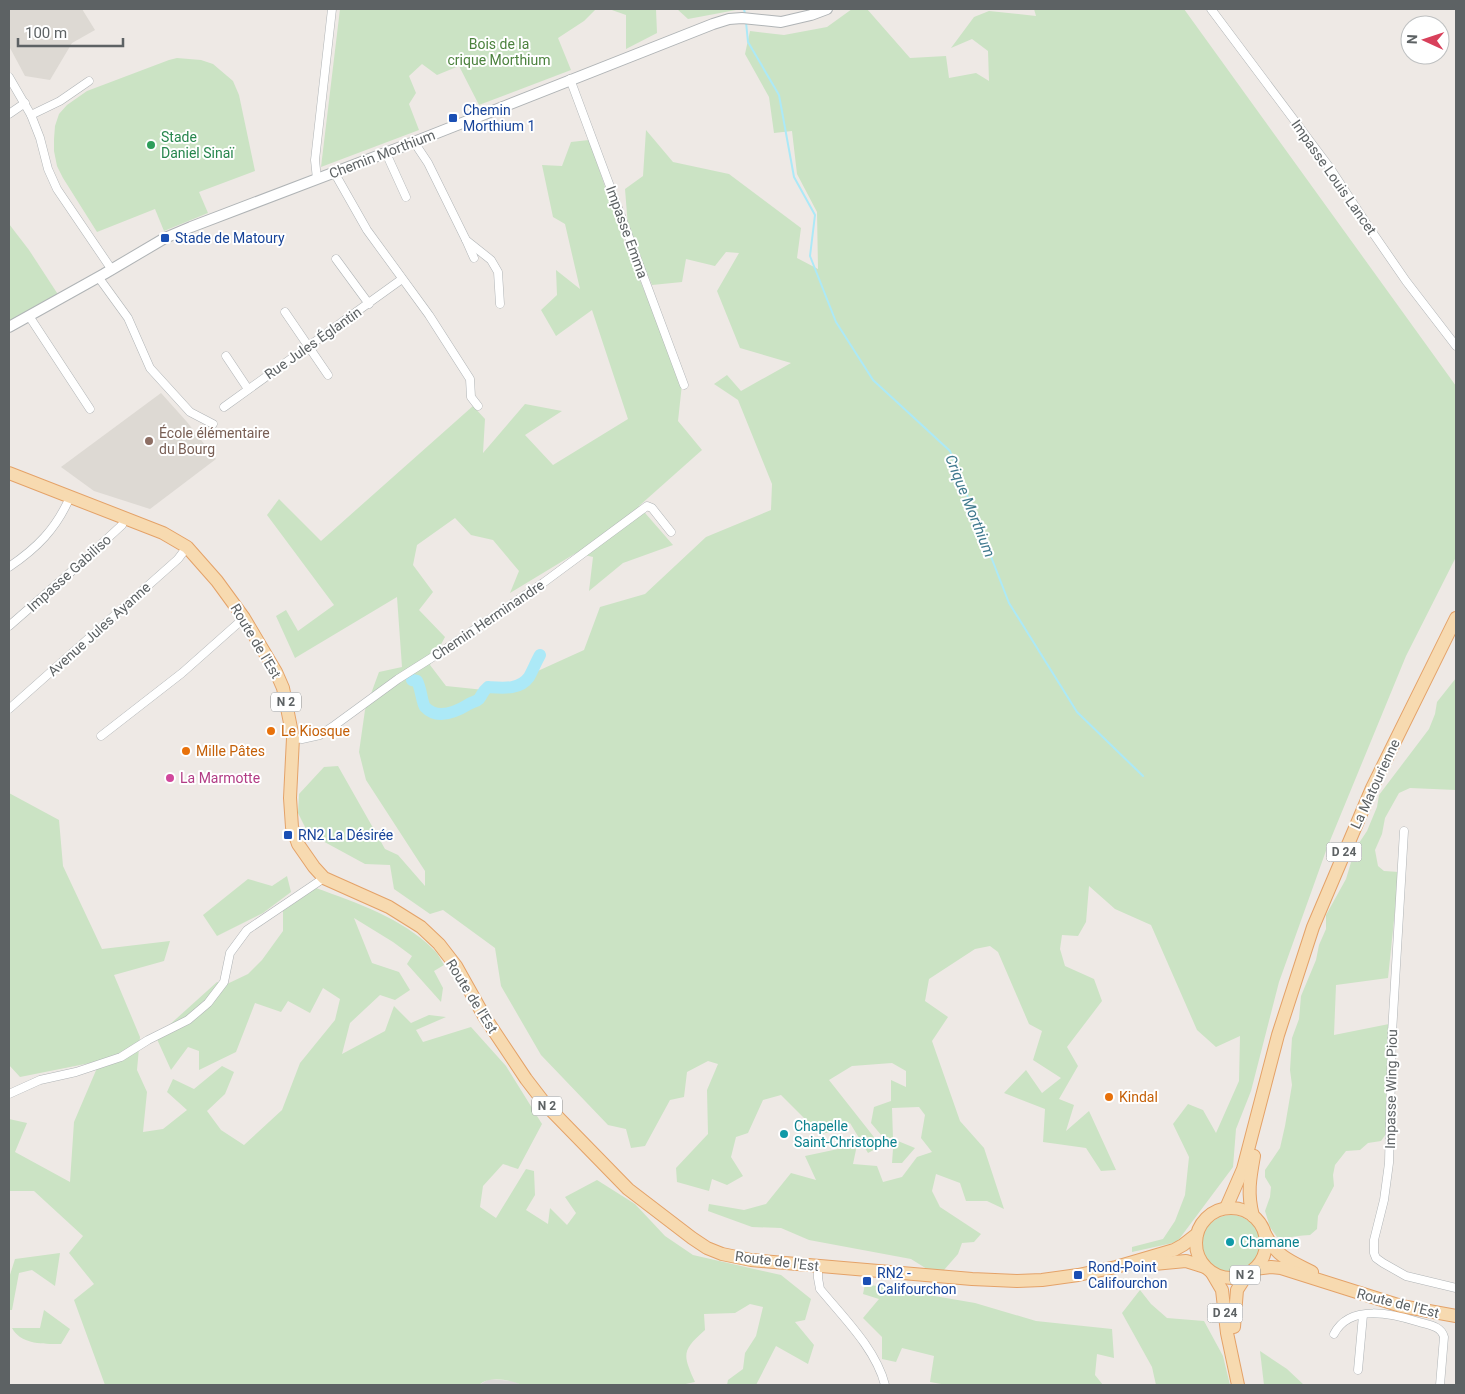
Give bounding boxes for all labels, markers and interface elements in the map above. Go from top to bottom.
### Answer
scale bar [18,15,122,47]
north arrow [1400,15,1450,65]
text: 100 m [25,24,67,42]
text: N [1404,34,1420,45]
park label: Bois de la crique Morthium [447,36,551,68]
place label: Chemin Morthium 1 [463,102,535,134]
marker: Chemin Morthium 1 [447,112,459,124]
street label: Impasse Louis Lancet [1288,117,1380,238]
street label: Chemin Morthium [327,126,437,182]
place label: Stade Daniel Sinaï [161,129,234,161]
marker: Stade Daniel Sinaï [145,139,157,151]
street label: Impasse Emma [603,184,651,280]
place label: Stade de Matoury [175,230,285,246]
marker: Stade de Matoury [159,232,171,244]
street label: Rue Jules Églantin [261,303,364,382]
place label: École élémentaire du Bourg [159,424,270,457]
marker: École élémentaire du Bourg [143,435,155,447]
water label: Crique Morthium [941,452,999,560]
street label: Impasse Gabiliso [24,531,114,615]
street label: Chemin Herminandre [429,576,547,664]
street label: Avenue Jules Ayanne [45,579,153,679]
street label: Route de l'Est [227,601,285,682]
road number: N 2 [271,692,301,712]
place label: Le Kiosque [281,723,350,739]
marker: Le Kiosque [265,725,277,737]
street label: La Matourienne [1347,737,1403,831]
place label: Mille Pâtes [196,743,265,759]
marker: Mille Pâtes [180,745,192,757]
place label: La Marmotte [180,770,260,786]
marker: La Marmotte [164,772,176,784]
place label: RN2 La Désirée [298,827,393,843]
marker: RN2 La Désirée [282,829,294,841]
road number: D 24 [1326,842,1362,862]
street label: Route de l'Est [443,956,501,1036]
street label: Impasse Wing Piou [1382,1029,1400,1149]
place label: Kindal [1119,1089,1158,1105]
marker: Kindal [1103,1091,1115,1103]
road number: N 2 [532,1096,562,1116]
place label: Chapelle Saint-Christophe [794,1118,897,1150]
marker: Chapelle Saint-Christophe [778,1128,790,1140]
place label: Chamane [1240,1234,1300,1250]
marker: Chamane [1224,1236,1236,1248]
street label: Route de l'Est [734,1248,820,1274]
place label: Rond-Point Califourchon [1088,1259,1167,1291]
place label: RN2 - Califourchon [877,1265,956,1297]
road number: N 2 [1230,1266,1260,1284]
marker: Rond-Point Califourchon [1072,1269,1084,1281]
marker: RN2 - Califourchon [861,1275,873,1287]
street label: Route de l'Est [1355,1285,1441,1321]
road number: D 24 [1208,1304,1242,1322]

